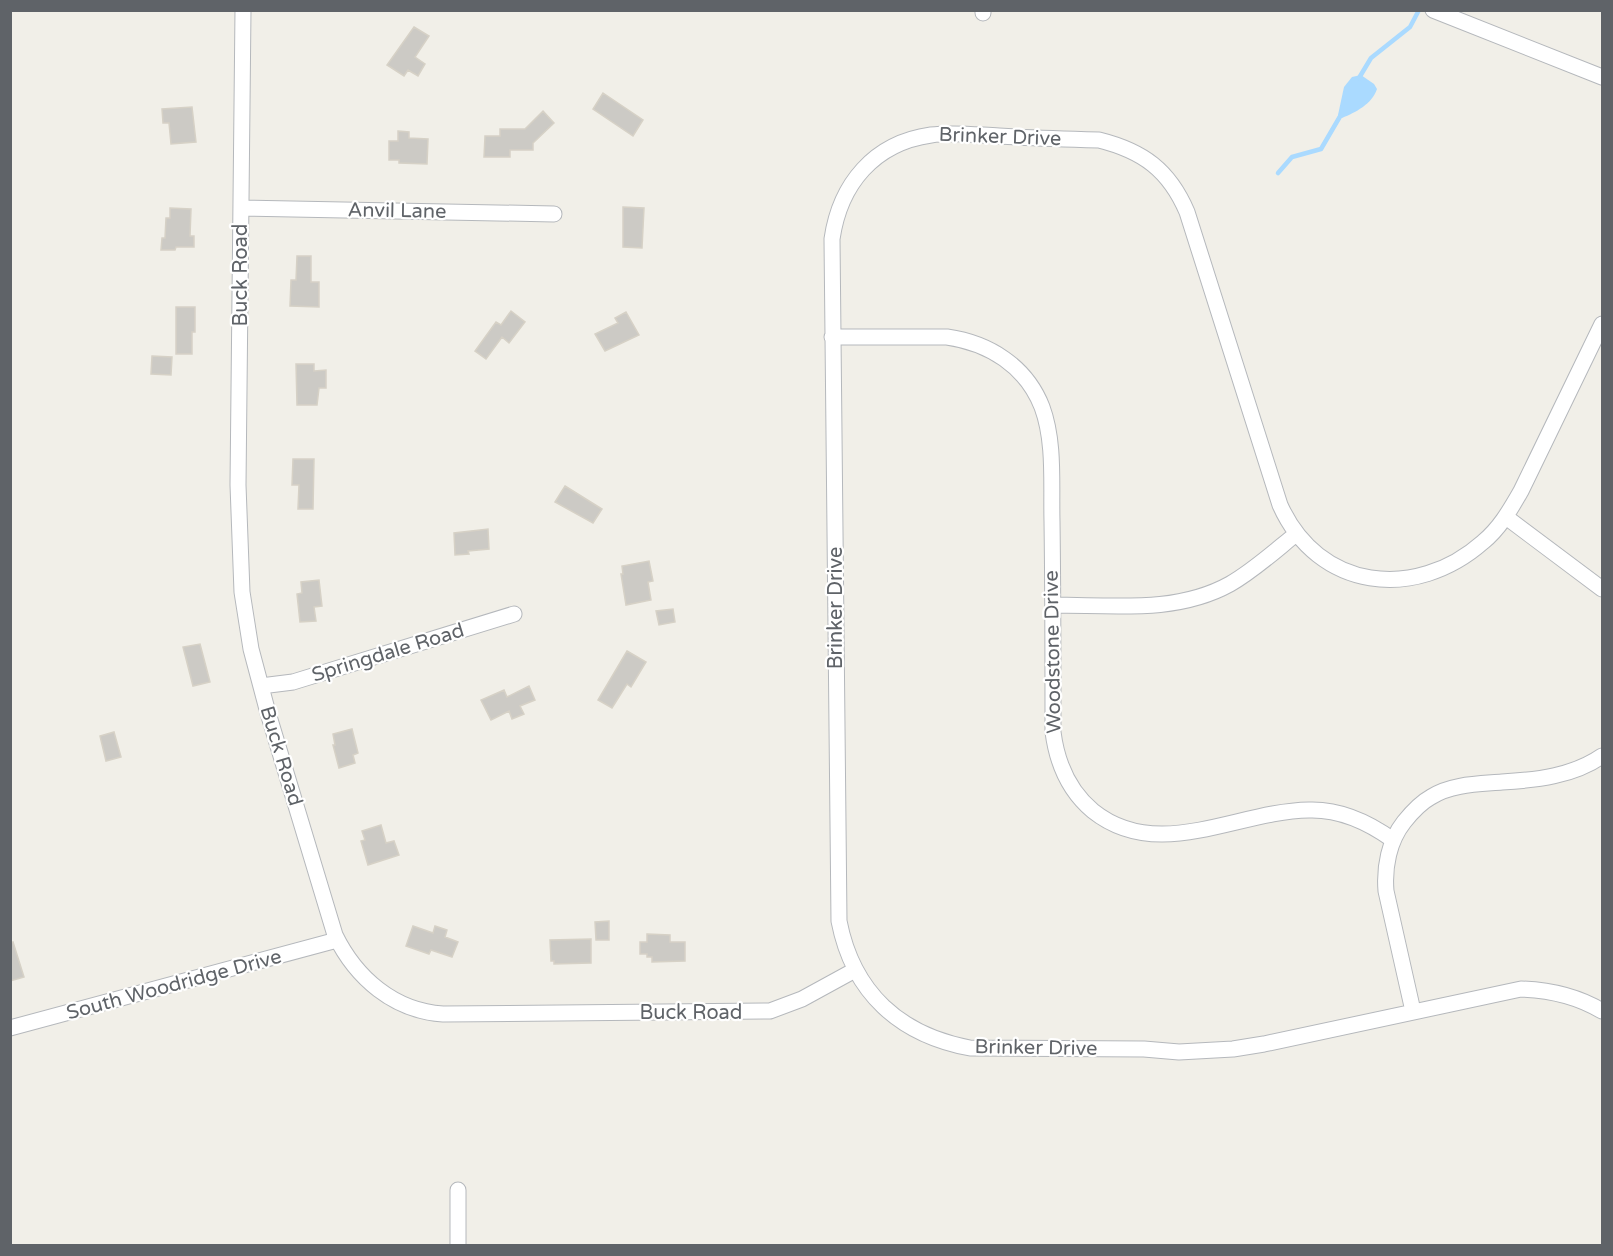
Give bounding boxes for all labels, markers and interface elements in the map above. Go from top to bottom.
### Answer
street label: Brinker Drive [938,123,1062,151]
street label: Anvil Lane [347,198,447,224]
street label: Buck Road [229,224,253,326]
street label: Brinker Drive [824,547,848,669]
street label: Woodstone Drive [1040,570,1066,734]
street label: Springdale Road [309,618,467,688]
street label: Buck Road [254,703,308,809]
street label: South Woodridge Drive [64,945,284,1025]
street label: Buck Road [640,1001,742,1025]
street label: Brinker Drive [974,1035,1098,1061]

